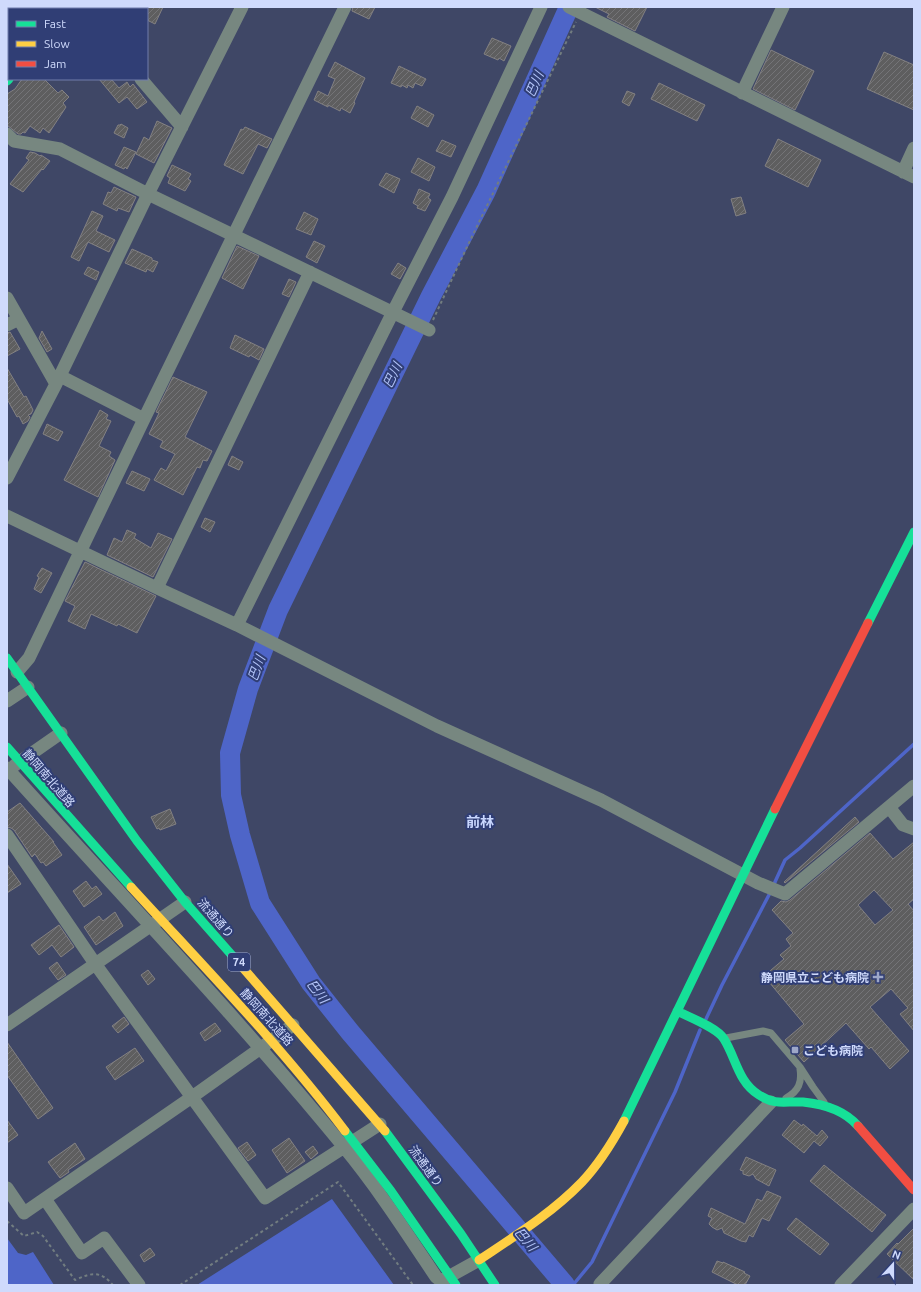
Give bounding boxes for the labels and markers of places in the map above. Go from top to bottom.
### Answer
place label: 静岡県立こども病院 [761,971,869,984]
marker: 静岡県立こども病院 [872,971,884,983]
place label: こども病院 [803,1044,863,1057]
marker: こども病院 [790,1045,800,1055]

